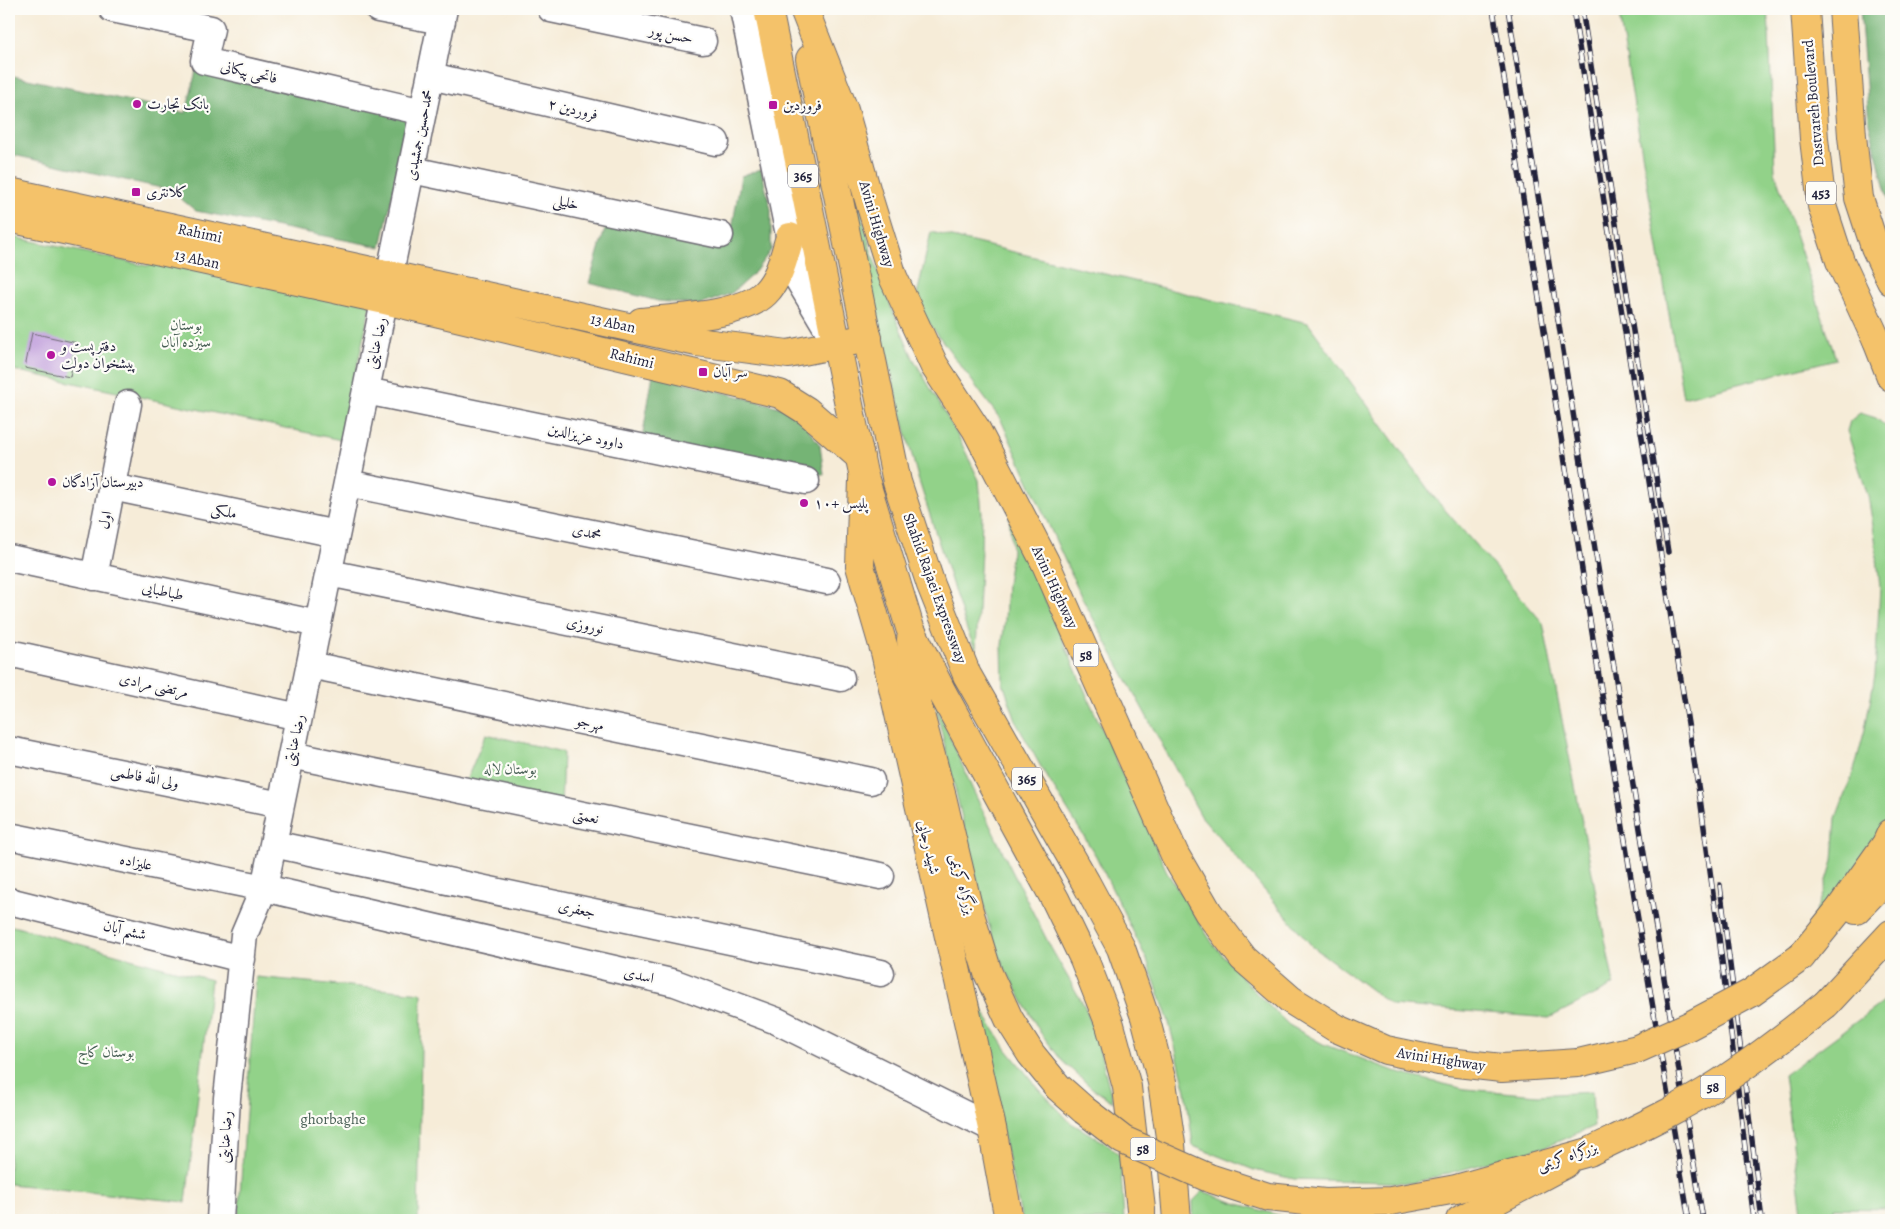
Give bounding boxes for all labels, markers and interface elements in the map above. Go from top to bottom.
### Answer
street label: حسن پور [645,19,695,49]
street label: Dastvareh Boulevard [1797,38,1829,167]
street label: فاتحی پیکانی [218,56,279,89]
street label: محمدحسین جمشیدی [400,87,438,182]
place label: بانک تجارت [147,94,209,114]
street label: فروردین ۲ [546,94,600,124]
place label: فروردین [783,95,822,115]
marker: بانک تجارت [131,98,143,110]
marker: فروردین [767,99,779,111]
road number: 365 [788,165,818,188]
street label: Avini Highway [854,177,900,270]
place label: کلانتری [146,182,187,202]
road number: 453 [1806,182,1836,204]
marker: کلانتری [130,186,142,198]
street label: خلیلی [551,190,581,215]
street label: Rahimi [176,219,224,247]
street label: 13 Aban [173,244,221,274]
street label: 13 Aban [589,308,637,338]
park label: بوستان سیزده آبان [161,315,211,352]
street label: رضا عنایتی [361,315,391,371]
place label: دفتر پست و پیشخوان دولت [59,336,136,373]
street label: Rahimi [608,343,656,373]
marker: دفتر پست و پیشخوان دولت [45,349,57,361]
place label: سر آبان [713,362,748,382]
marker: سر آبان [697,366,709,378]
street label: داوود عزیزالدین [546,418,626,455]
place label: دبیرستان آزادگان [62,472,144,492]
marker: دبیرستان آزادگان [46,476,58,488]
place label: پلیس +۱۰ [814,493,869,514]
marker: پلیس +۱۰ [798,497,810,509]
street label: ملکی [209,499,239,524]
street label: اول [93,509,117,531]
street label: Shahid Rajaei Expressway [898,510,972,666]
street label: محمدی [571,519,604,545]
street label: Avini Highway [1027,541,1083,632]
street label: طباطبایی [140,577,186,605]
street label: نوروزی [565,611,606,639]
road number: 58 [1074,644,1098,666]
street label: مرتضی مرادی [117,668,191,703]
street label: مهرجو [572,710,606,736]
street label: رضا عنایتی [279,712,309,768]
street label: ولی الله فاطمی [109,759,181,794]
park label: بوستان لاله [484,759,537,779]
road number: 365 [1012,768,1042,791]
street label: نعمتی [571,803,601,830]
street label: شهید رجایی [913,818,945,876]
street label: علیزاده [118,849,154,875]
street label: بزرگراه کریمی [945,851,980,917]
street label: جعفری [557,895,597,923]
street label: ششم آبان [100,915,149,950]
street label: اسدی [622,962,656,988]
park label: بوستان کاج [78,1042,135,1065]
street label: Avini Highway [1394,1042,1487,1076]
road number: 58 [1700,1076,1726,1098]
park label: ghorbaghe [300,1109,366,1129]
street label: رضا عنایتی [214,1110,236,1164]
street label: بزرگراه کریمی [1534,1137,1600,1176]
road number: 58 [1130,1138,1156,1160]

